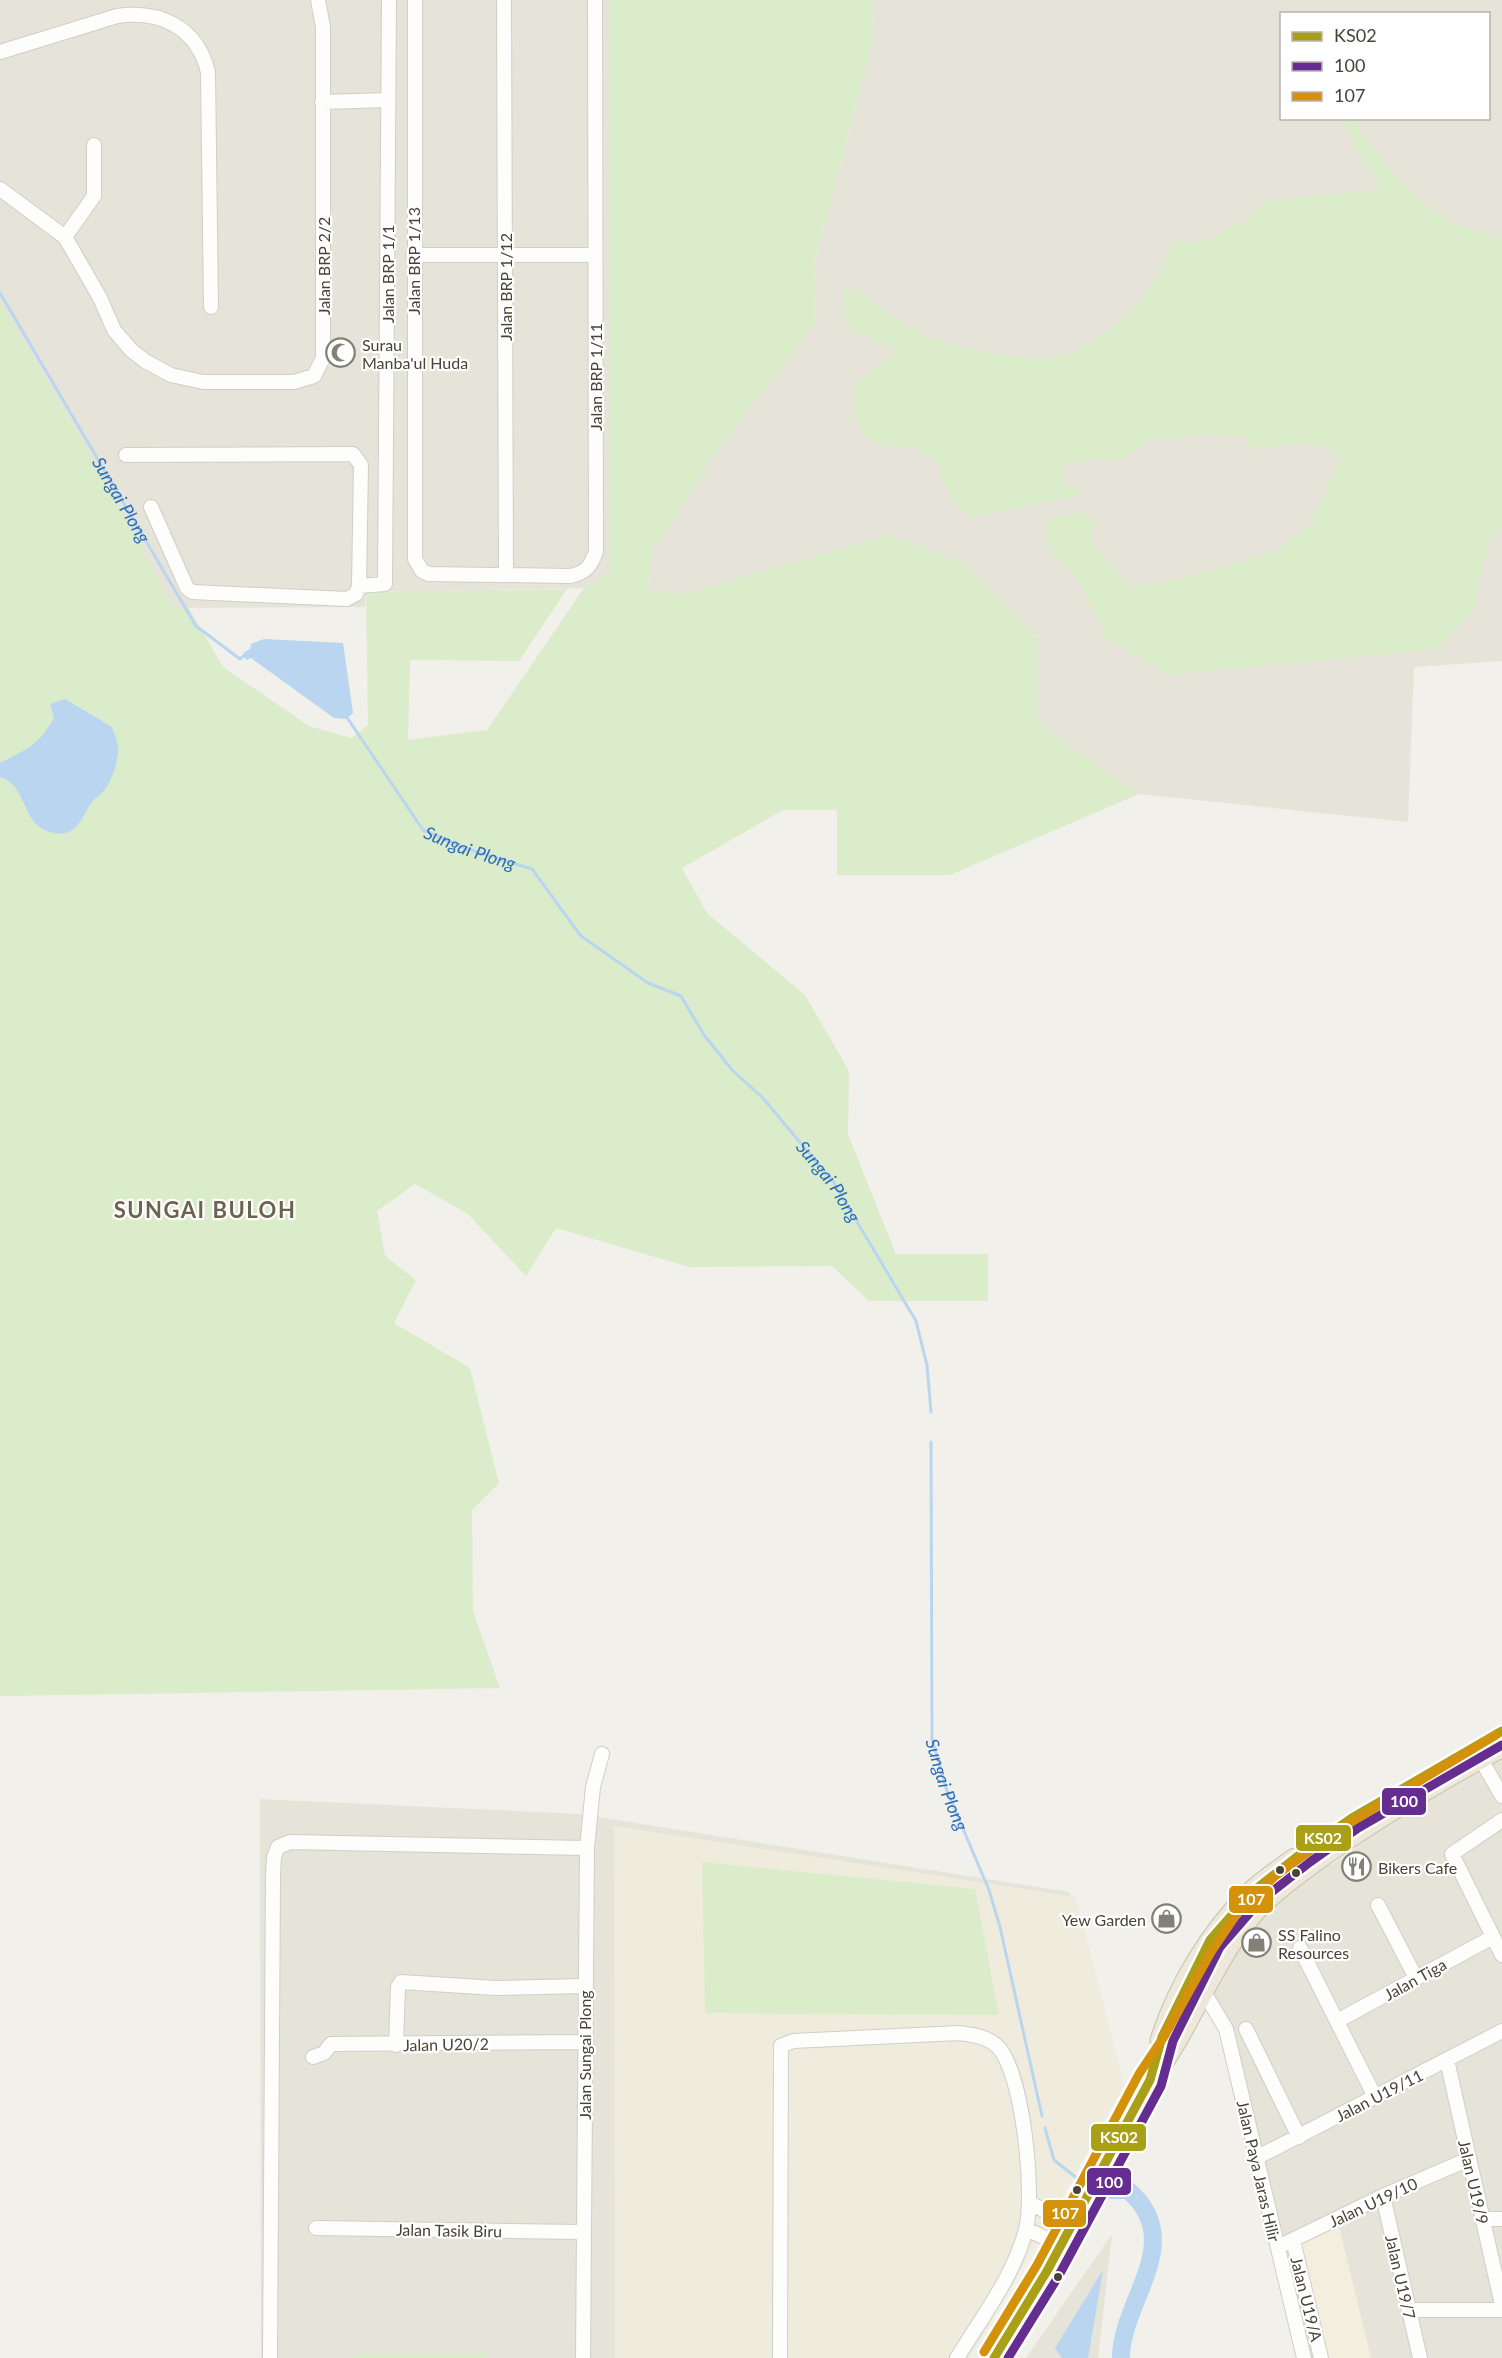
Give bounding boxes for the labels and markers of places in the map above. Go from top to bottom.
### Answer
place label: Surau Manba'ul Huda [362,335,468,372]
mosque icon: Surau Manba'ul Huda [325,337,357,369]
restaurant icon: Bikers Cafe [1341,1851,1373,1883]
place label: Bikers Cafe [1378,1858,1457,1877]
unlabelled marker [1274,1864,1286,1876]
unlabelled marker [1290,1867,1302,1879]
shop icon: Yew Garden [1151,1903,1183,1935]
place label: Yew Garden [1062,1910,1146,1929]
place label: SS Falino Resources [1278,1925,1349,1962]
shop icon: SS Falino Resources [1241,1927,1273,1959]
unlabelled marker [1071,2184,1083,2196]
unlabelled marker [1052,2271,1064,2283]

